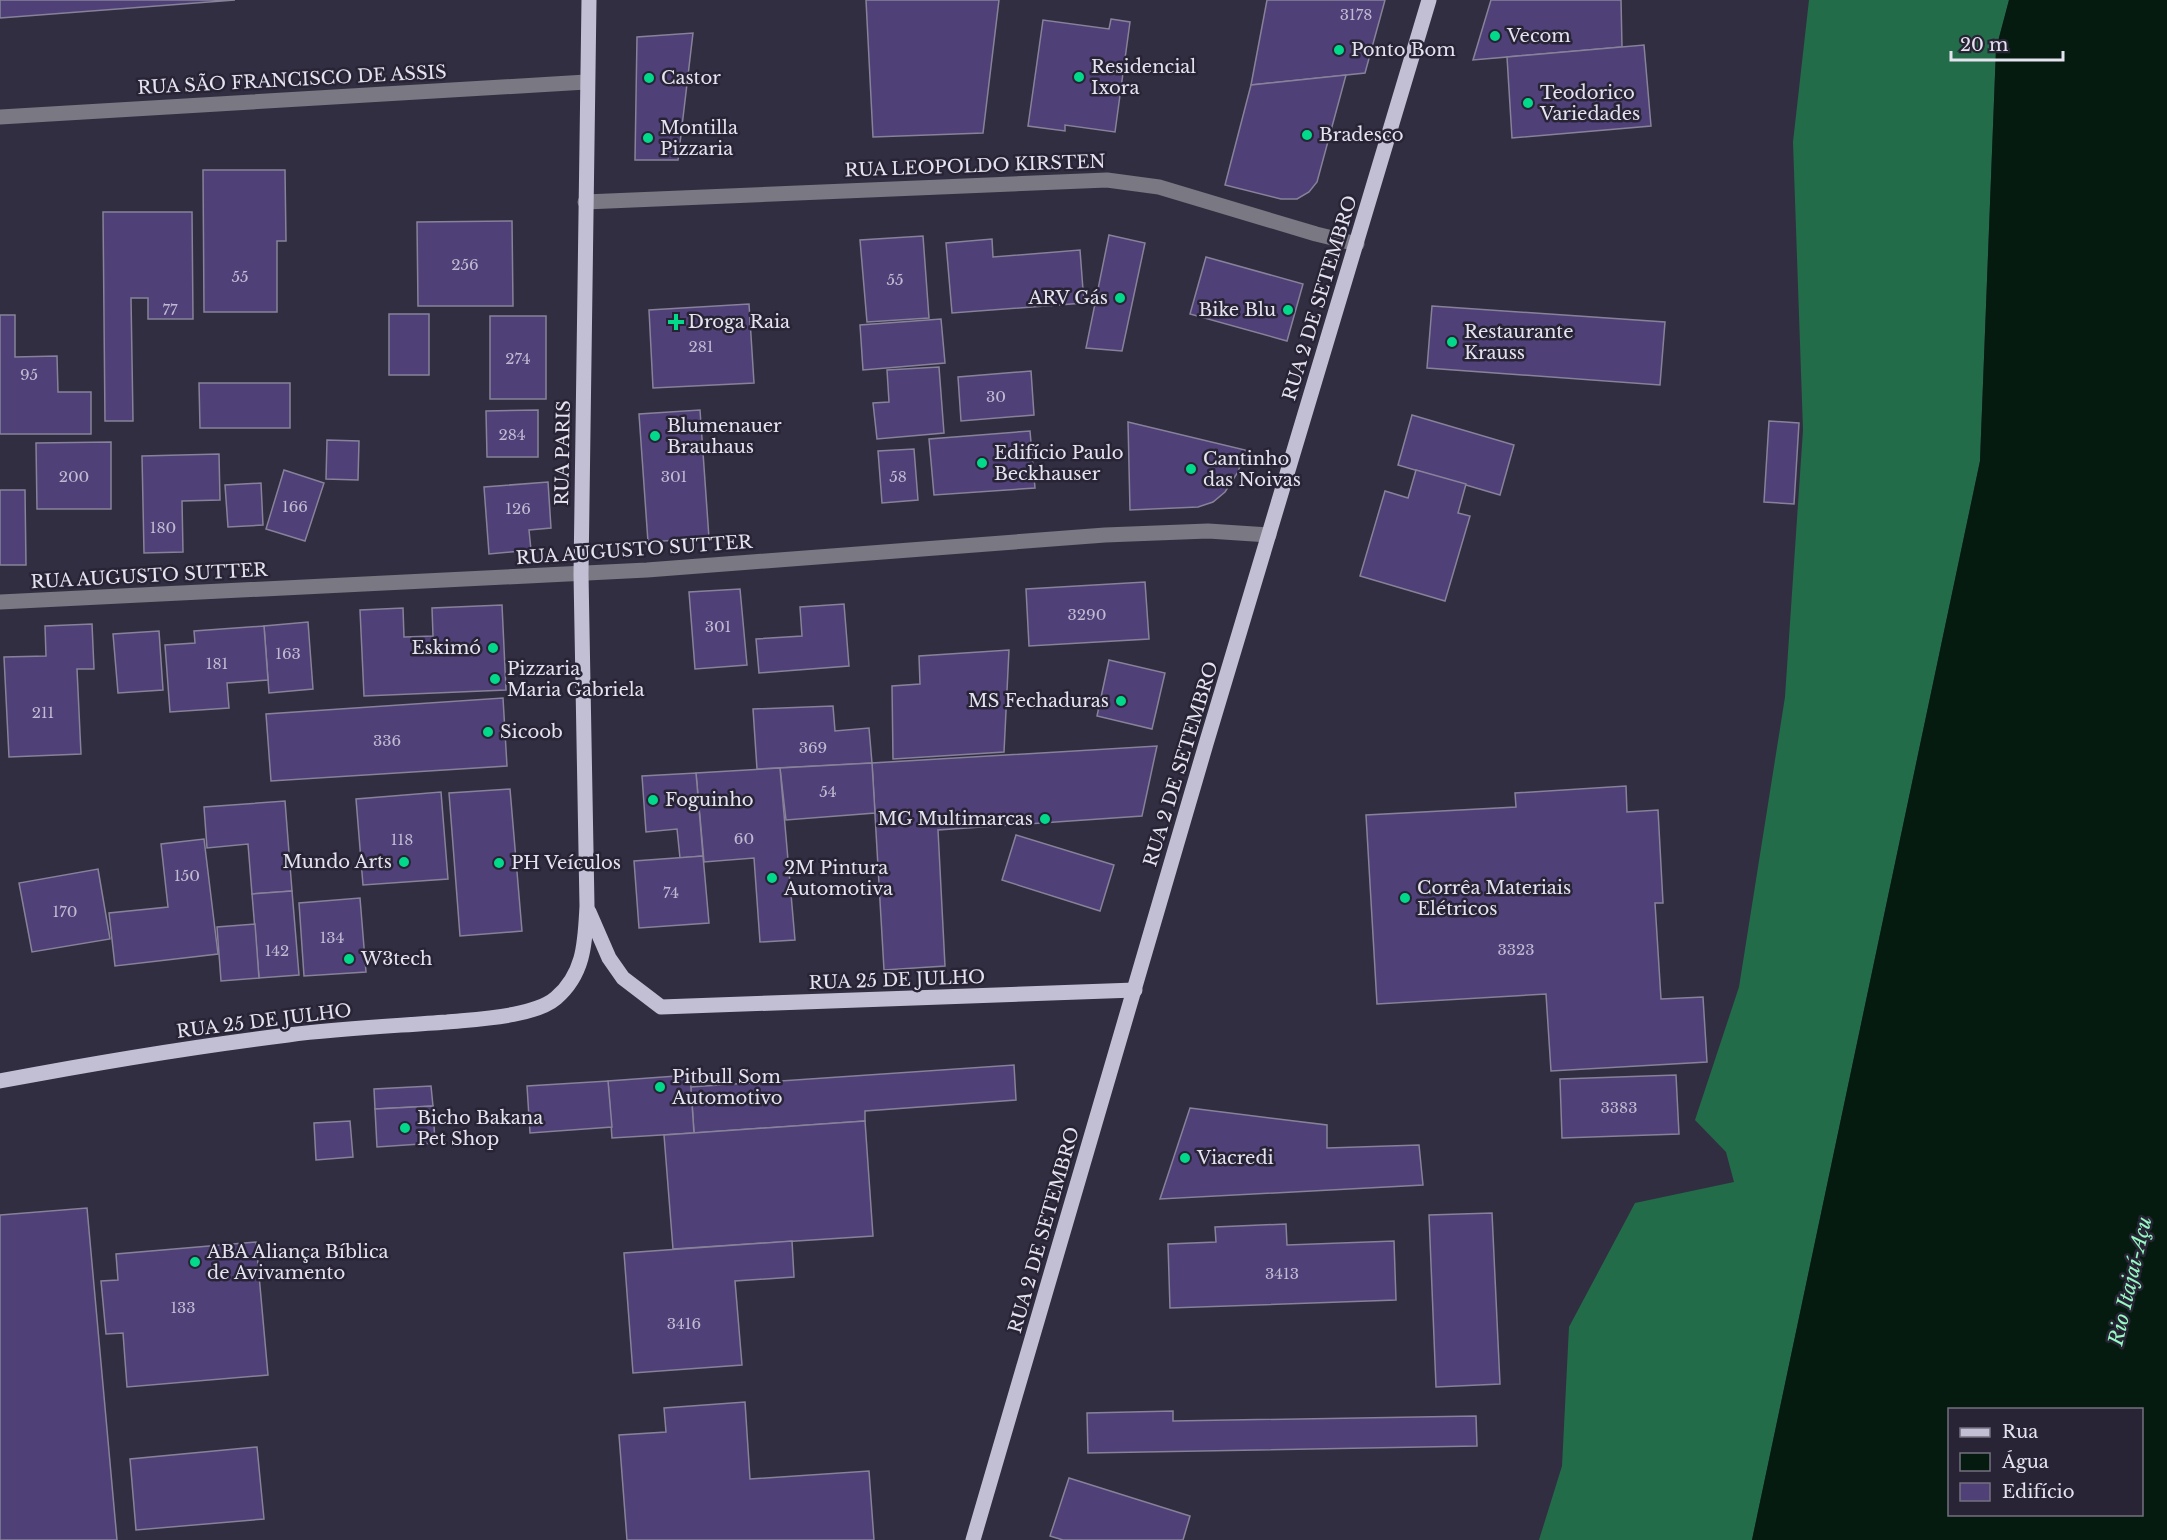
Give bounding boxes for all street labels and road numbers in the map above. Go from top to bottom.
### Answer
street label: RUA SÃO FRANCISCO DE ASSIS [137,59,447,99]
street label: RUA LEOPOLDO KIRSTEN [844,150,1106,182]
street label: RUA 2 DE SETEMBRO [1278,193,1362,403]
street label: RUA PARIS [551,400,575,506]
street label: RUA AUGUSTO SUTTER [515,531,754,569]
street label: RUA AUGUSTO SUTTER [30,559,269,593]
street label: RUA 2 DE SETEMBRO [1139,659,1223,869]
street label: RUA 25 DE JULHO [808,966,986,994]
street label: RUA 25 DE JULHO [175,999,353,1043]
street label: RUA 2 DE SETEMBRO [1004,1124,1084,1336]

